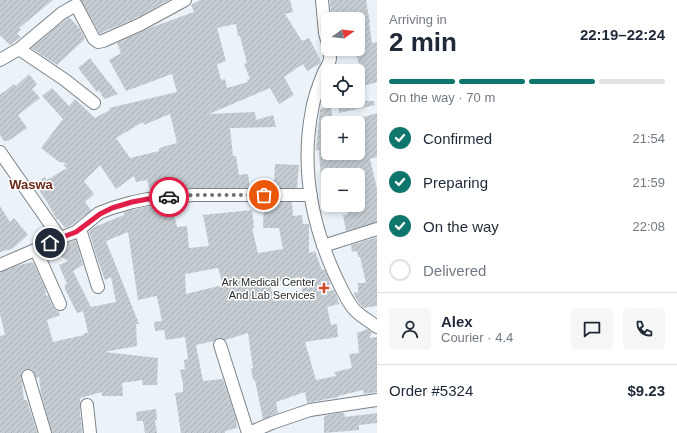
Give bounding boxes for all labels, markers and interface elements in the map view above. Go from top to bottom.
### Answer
north arrow [321,12,365,56]
map controls [321,12,365,212]
text: Arriving in [389,12,447,27]
text: 22:19–22:24 [580,26,665,43]
text: 2 min [389,27,457,57]
button: locate [321,64,365,108]
text: On the way · 70 m [389,90,495,105]
button: + [321,116,365,160]
icon: check [389,127,411,149]
text: Confirmed [423,130,492,147]
text: 21:54 [632,131,665,146]
button: − [321,168,365,212]
icon: check [389,171,411,193]
text: Preparing [423,174,488,191]
text: 21:59 [632,175,665,190]
district label: Waswa [9,177,54,192]
courier [149,177,189,217]
pin [247,178,281,212]
icon: bag [253,184,275,206]
icon: car [158,186,180,208]
icon: check [389,215,411,237]
text: On the way [423,218,499,235]
text: 22:08 [632,219,665,234]
pin [33,226,67,260]
icon: home [39,232,61,254]
text: Delivered [423,262,486,279]
place label: Ark Medical Center And Lab Services [221,276,315,301]
marker: Ark Medical Center And Lab Services [318,282,330,294]
button: person [389,308,431,350]
button: chat [571,308,613,350]
button: phone [623,308,665,350]
text: Alex [441,313,473,330]
text: Courier · 4.4 [441,330,513,345]
text: Order #5324 [389,382,473,399]
text: $9.23 [627,382,665,399]

